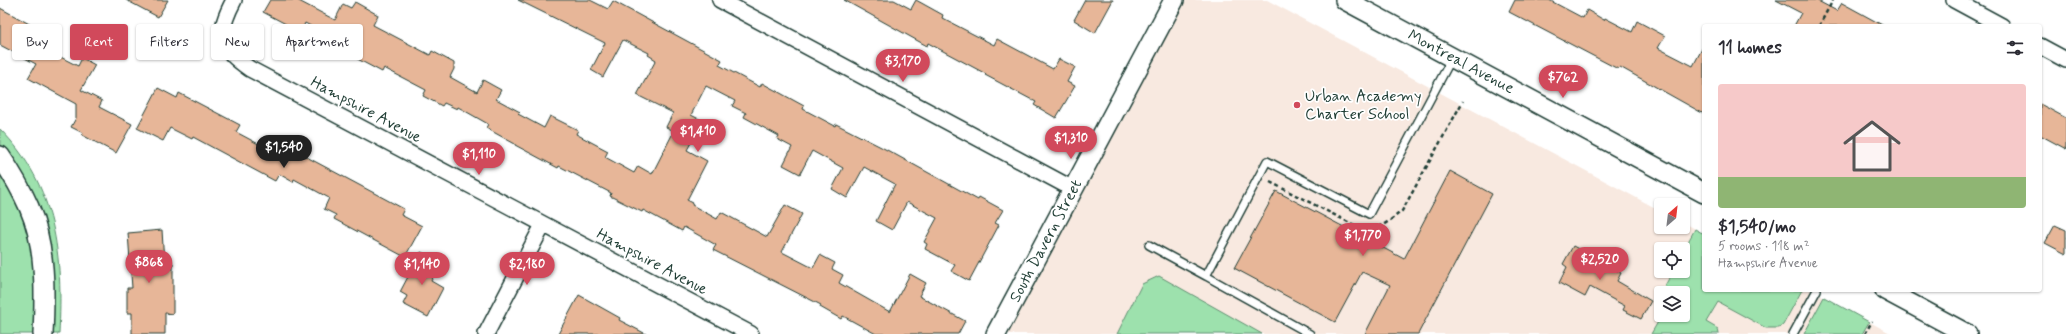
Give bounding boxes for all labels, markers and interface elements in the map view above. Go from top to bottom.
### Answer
chip: Buy [12,24,62,60]
chip: Rent [70,24,128,60]
chip: Filters [136,24,203,60]
chip: New [211,24,264,60]
chip: Apartment [272,24,363,60]
street label: Montreal Avenue [1404,25,1518,99]
text: 11 homes [1718,37,1782,59]
icon: filters [2004,37,2026,59]
pin: $3,170 [870,49,936,83]
text: $3,170 [885,53,921,70]
pin: $762 [1539,65,1587,99]
text: $762 [1548,69,1578,86]
street label: Hampshire Avenue [307,72,426,148]
place label: Urban Academy Charter School [1305,86,1422,125]
marker: Urban Academy Charter School [1292,100,1302,110]
icon: home [1836,110,1908,182]
pin: $1,410 [665,119,731,153]
text: $1,410 [680,123,716,140]
pin: $1,310 [1038,126,1104,160]
text: $1,310 [1054,130,1088,147]
pin: $1,540 [251,135,317,169]
text: $1,540 [265,139,303,156]
pin: $1,110 [446,142,512,176]
text: $1,110 [462,146,496,163]
street label: South Davern Street [1005,176,1087,306]
north arrow [1654,198,1690,234]
map controls [1654,198,1690,322]
text: $1,540/mo [1718,216,1796,238]
pin: $1,770 [1330,223,1396,257]
street label: Hampshire Avenue [593,224,712,300]
text: $1,770 [1344,227,1382,244]
text: 5 rooms · 118 m² [1718,238,1809,255]
button: locate [1654,242,1690,278]
pin: $2,520 [1567,247,1633,281]
pin: $868 [125,250,173,284]
text: $2,520 [1581,251,1619,268]
pin: $1,140 [389,252,455,286]
pin: $2,180 [494,252,560,286]
text: $868 [134,254,164,271]
text: Hampshire Avenue [1718,255,1818,272]
text: $1,140 [404,256,440,273]
text: $2,180 [509,256,545,273]
button: layers [1654,286,1690,322]

